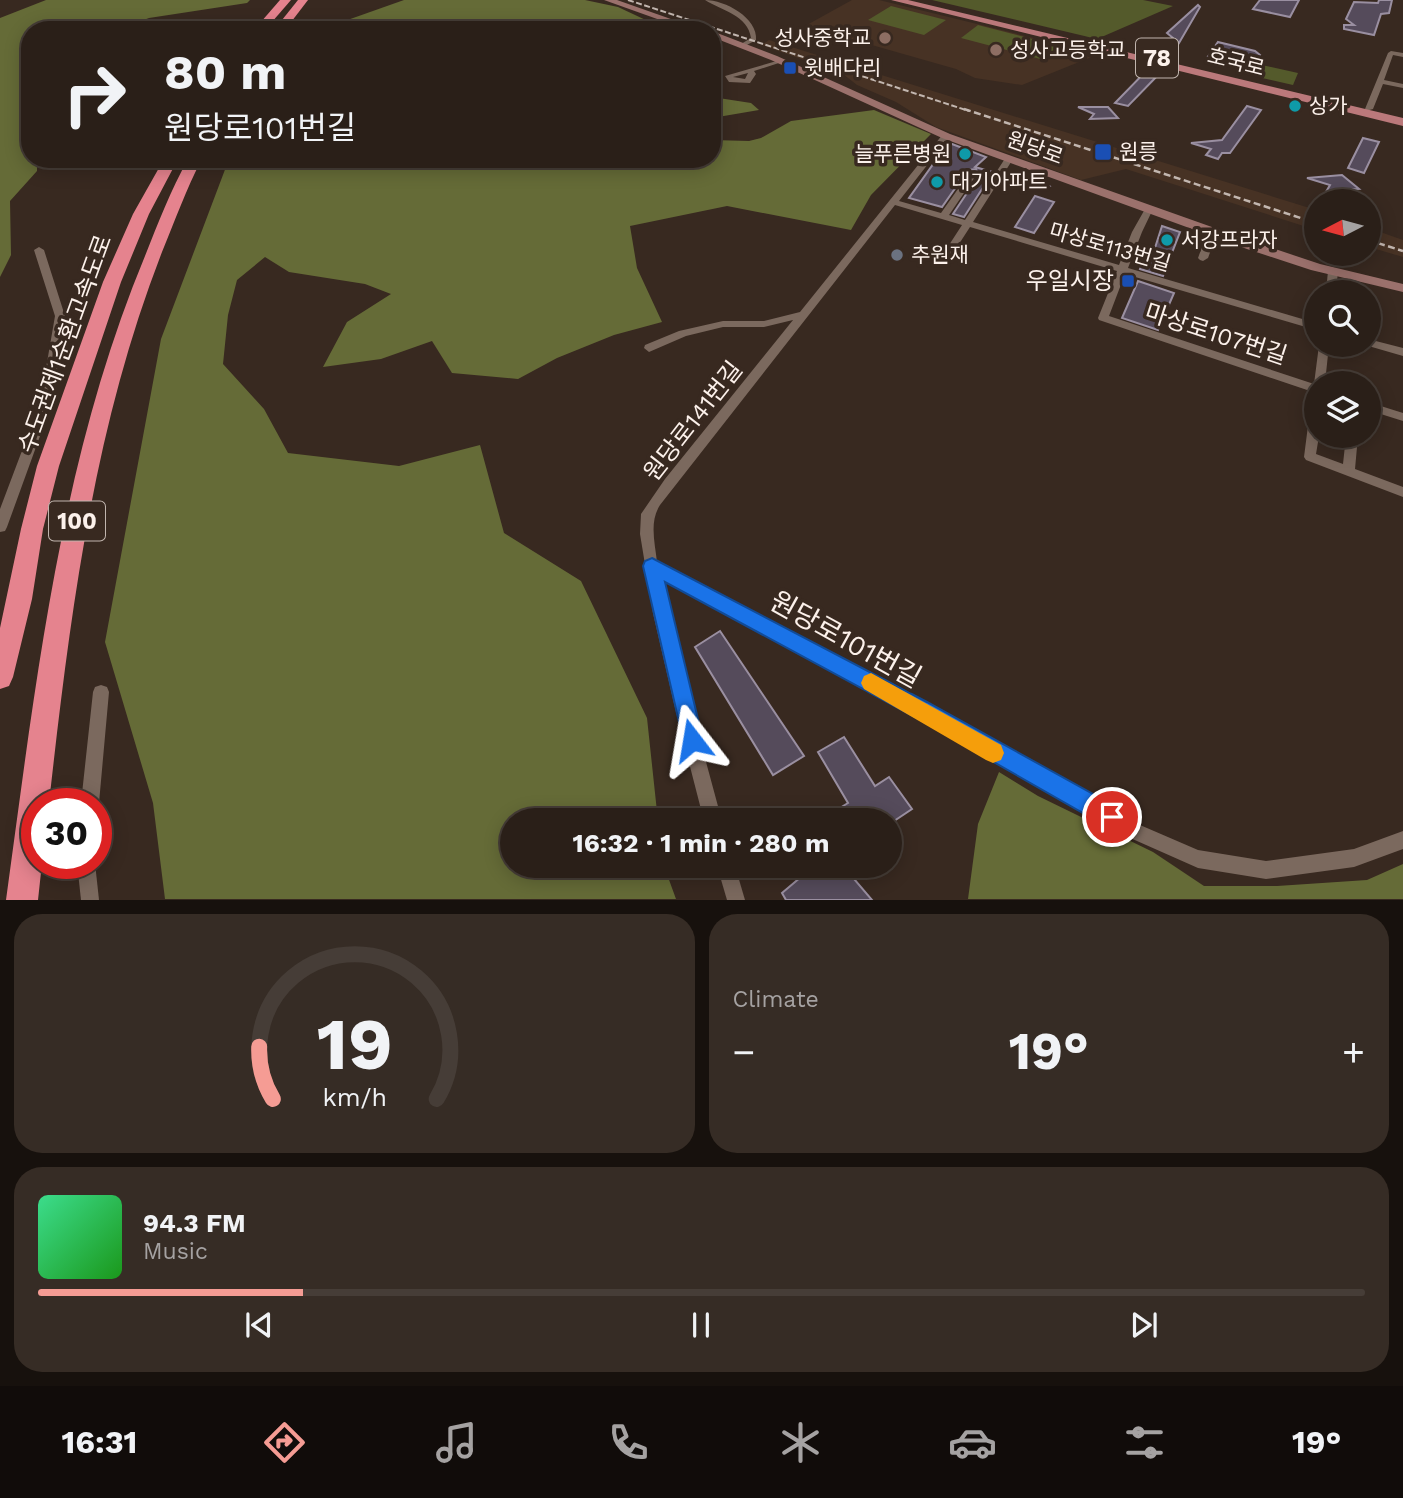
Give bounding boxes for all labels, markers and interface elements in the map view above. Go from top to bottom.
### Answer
place label: 성사중학교 [774,25,871,50]
marker: 성사중학교 [877,30,893,46]
place label: 성사고등학교 [1010,37,1126,62]
road number: 78 [1136,39,1178,78]
marker: 성사고등학교 [988,42,1004,58]
street label: 호국로 [1205,42,1267,81]
text: 80 m [164,43,286,101]
icon: right [49,49,140,140]
place label: 윗배다리 [804,55,881,80]
marker: 윗배다리 [782,60,798,76]
place label: 상가 [1309,93,1348,118]
marker: 상가 [1287,98,1303,114]
text: 원당로101번길 [164,109,356,147]
street label: 원당로 [1004,126,1067,169]
place label: 원릉 [1119,139,1158,164]
place label: 늘푸른병원 [854,141,951,166]
marker: 원릉 [1093,142,1113,162]
marker: 늘푸른병원 [957,146,973,162]
place label: 대기아파트 [951,169,1048,194]
marker: 대기아파트 [929,174,945,190]
north arrow [1304,189,1381,266]
map controls [1304,189,1381,448]
street label: 마상로113번길 [1047,217,1174,276]
place label: 서강프라자 [1181,227,1278,252]
street label: 수도권제1순환고속도로 [12,231,118,457]
marker: 서강프라자 [1159,232,1175,248]
place label: 추원재 [911,242,969,267]
marker: 추원재 [889,247,905,263]
place label: 우일시장 [1026,267,1114,295]
marker: 우일시장 [1120,273,1136,289]
button: search [1304,280,1381,357]
street label: 마상로107번길 [1141,298,1291,370]
street label: 원당로141번길 [638,356,748,486]
button: layers [1304,371,1381,448]
road number: 100 [49,502,105,540]
street label: 원당로101번길 [764,584,927,695]
position arrow [655,703,729,777]
pin [1082,787,1142,847]
speed limit sign: 30 [21,788,112,879]
icon: arrive [1093,798,1131,836]
text: 16:32 · 1 min · 280 m [572,828,830,858]
text: Climate [733,986,819,1013]
text: 19 [316,1002,392,1088]
text: 19° [1009,1021,1089,1082]
text: − [733,1030,755,1074]
text: + [1342,1030,1365,1074]
text: km/h [322,1083,386,1112]
text: 94.3 FM [143,1208,246,1238]
text: Music [143,1238,208,1265]
icon: previous [240,1306,278,1344]
icon: pause [682,1306,720,1344]
icon: next [1125,1306,1163,1344]
icon: directions [260,1418,309,1467]
icon: music [432,1418,481,1467]
icon: phone [604,1418,653,1467]
icon: climate [776,1418,825,1467]
icon: car [948,1418,997,1467]
icon: filters [1120,1418,1169,1467]
text: 16:31 [61,1423,137,1461]
text: 19° [1292,1423,1341,1461]

